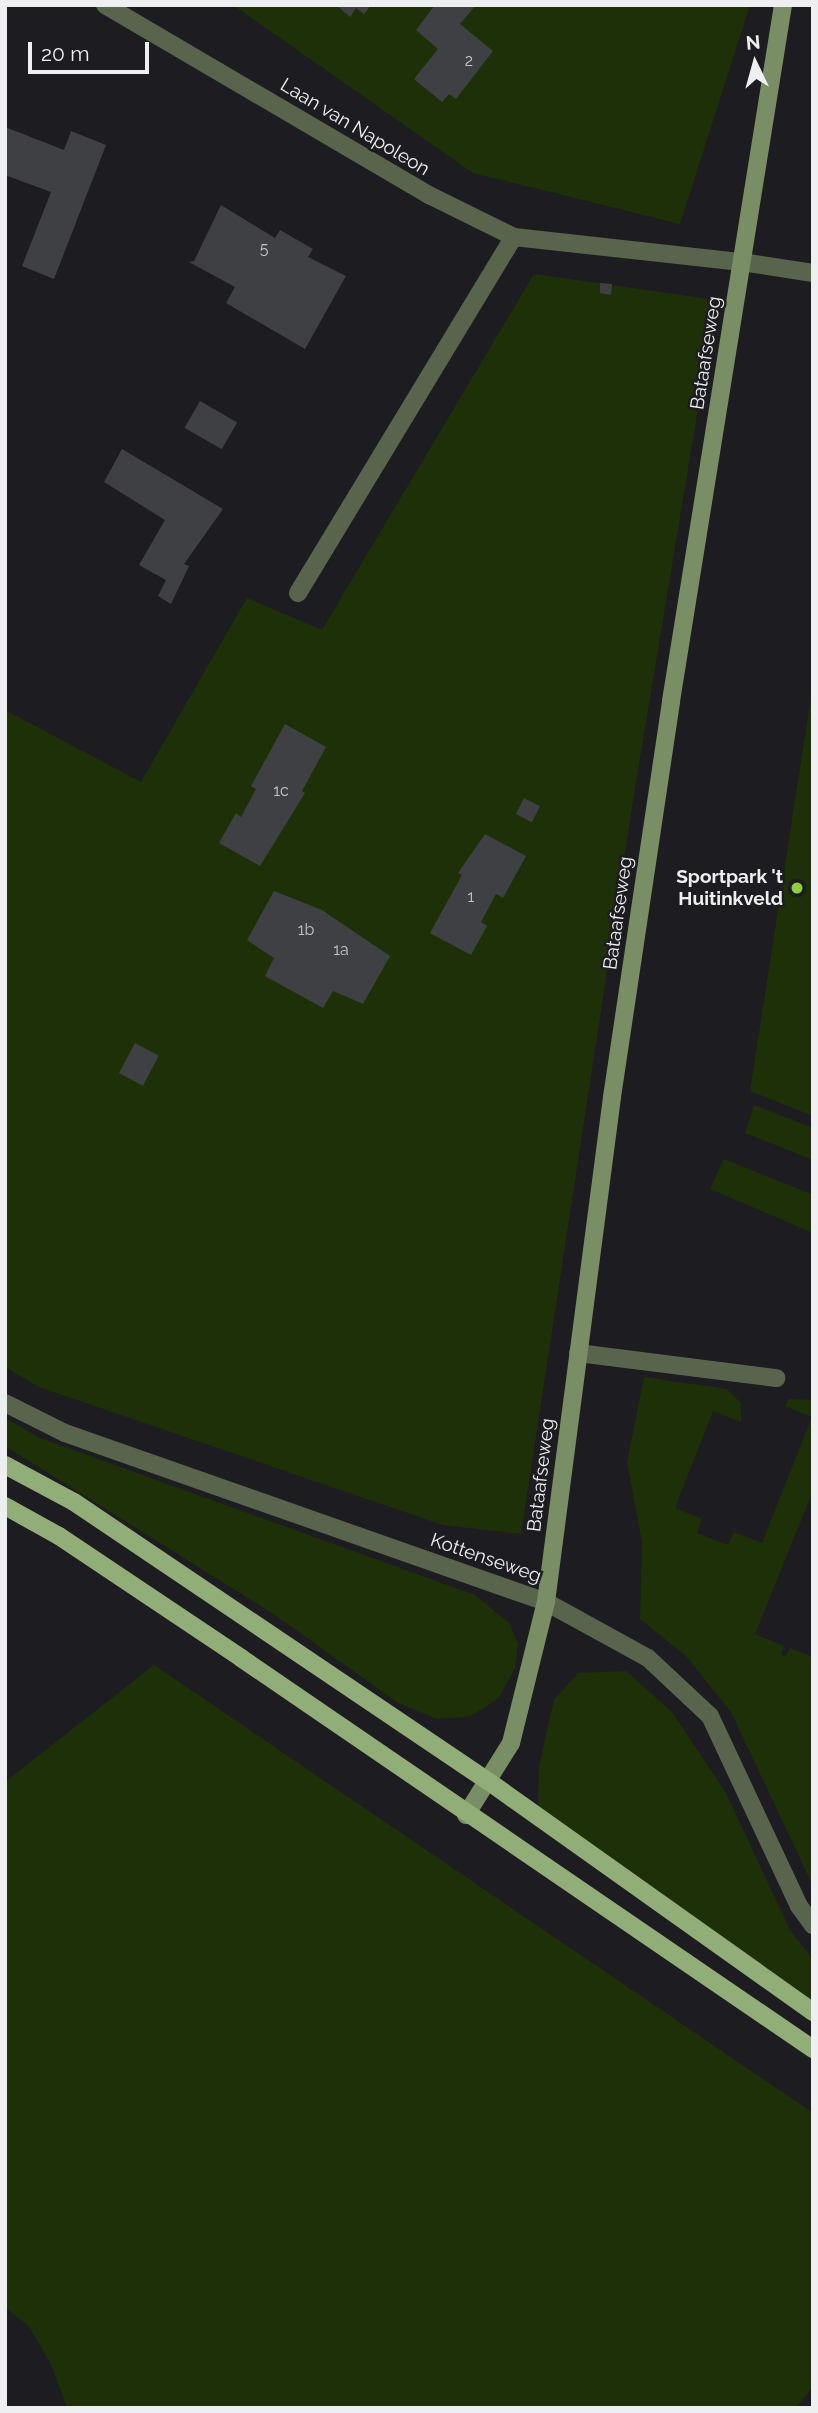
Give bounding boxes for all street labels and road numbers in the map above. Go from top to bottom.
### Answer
street label: Laan van Napoleon [276,73,434,181]
street label: Bataafseweg [686,295,726,411]
street label: Bataafseweg [599,855,637,971]
street label: Bataafseweg [523,1417,559,1533]
street label: Kottenseweg [428,1528,544,1588]

